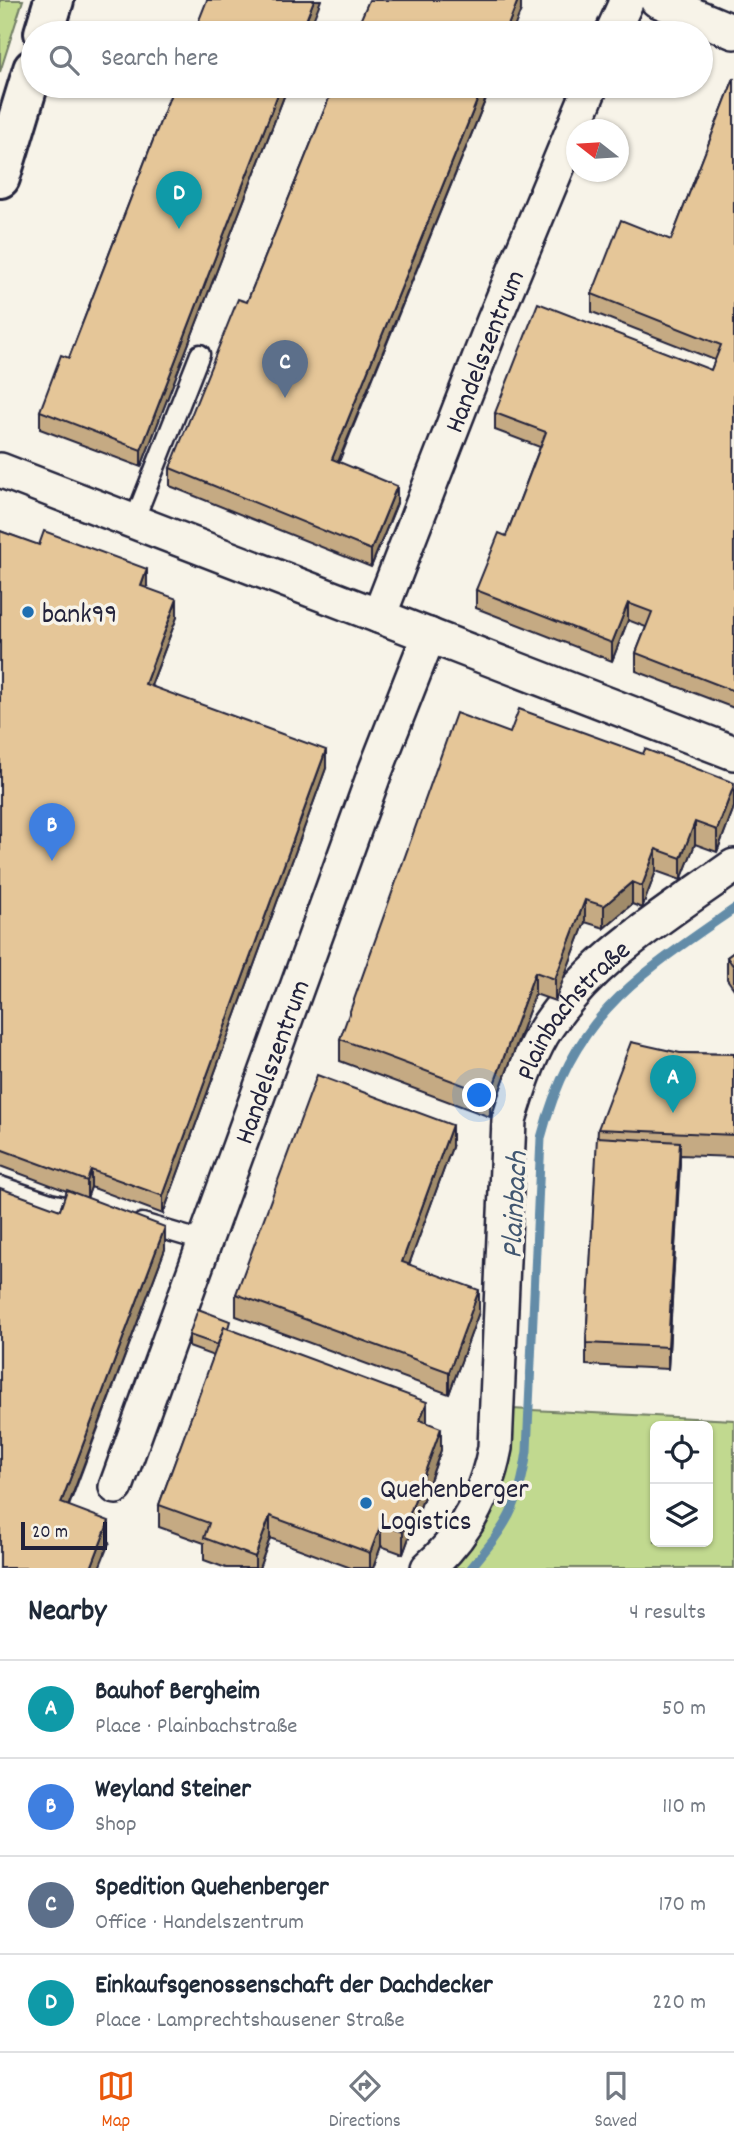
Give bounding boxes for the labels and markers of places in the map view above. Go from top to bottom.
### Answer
pin: D [156,171,202,229]
pin: C [262,340,308,398]
place label: bank99 [42,597,117,637]
marker: bank99 [20,604,36,620]
pin: B [29,803,75,861]
pin: A [650,1055,696,1113]
place label: Quehenberger Logistics [380,1472,529,1544]
marker: Quehenberger Logistics [358,1495,374,1511]

